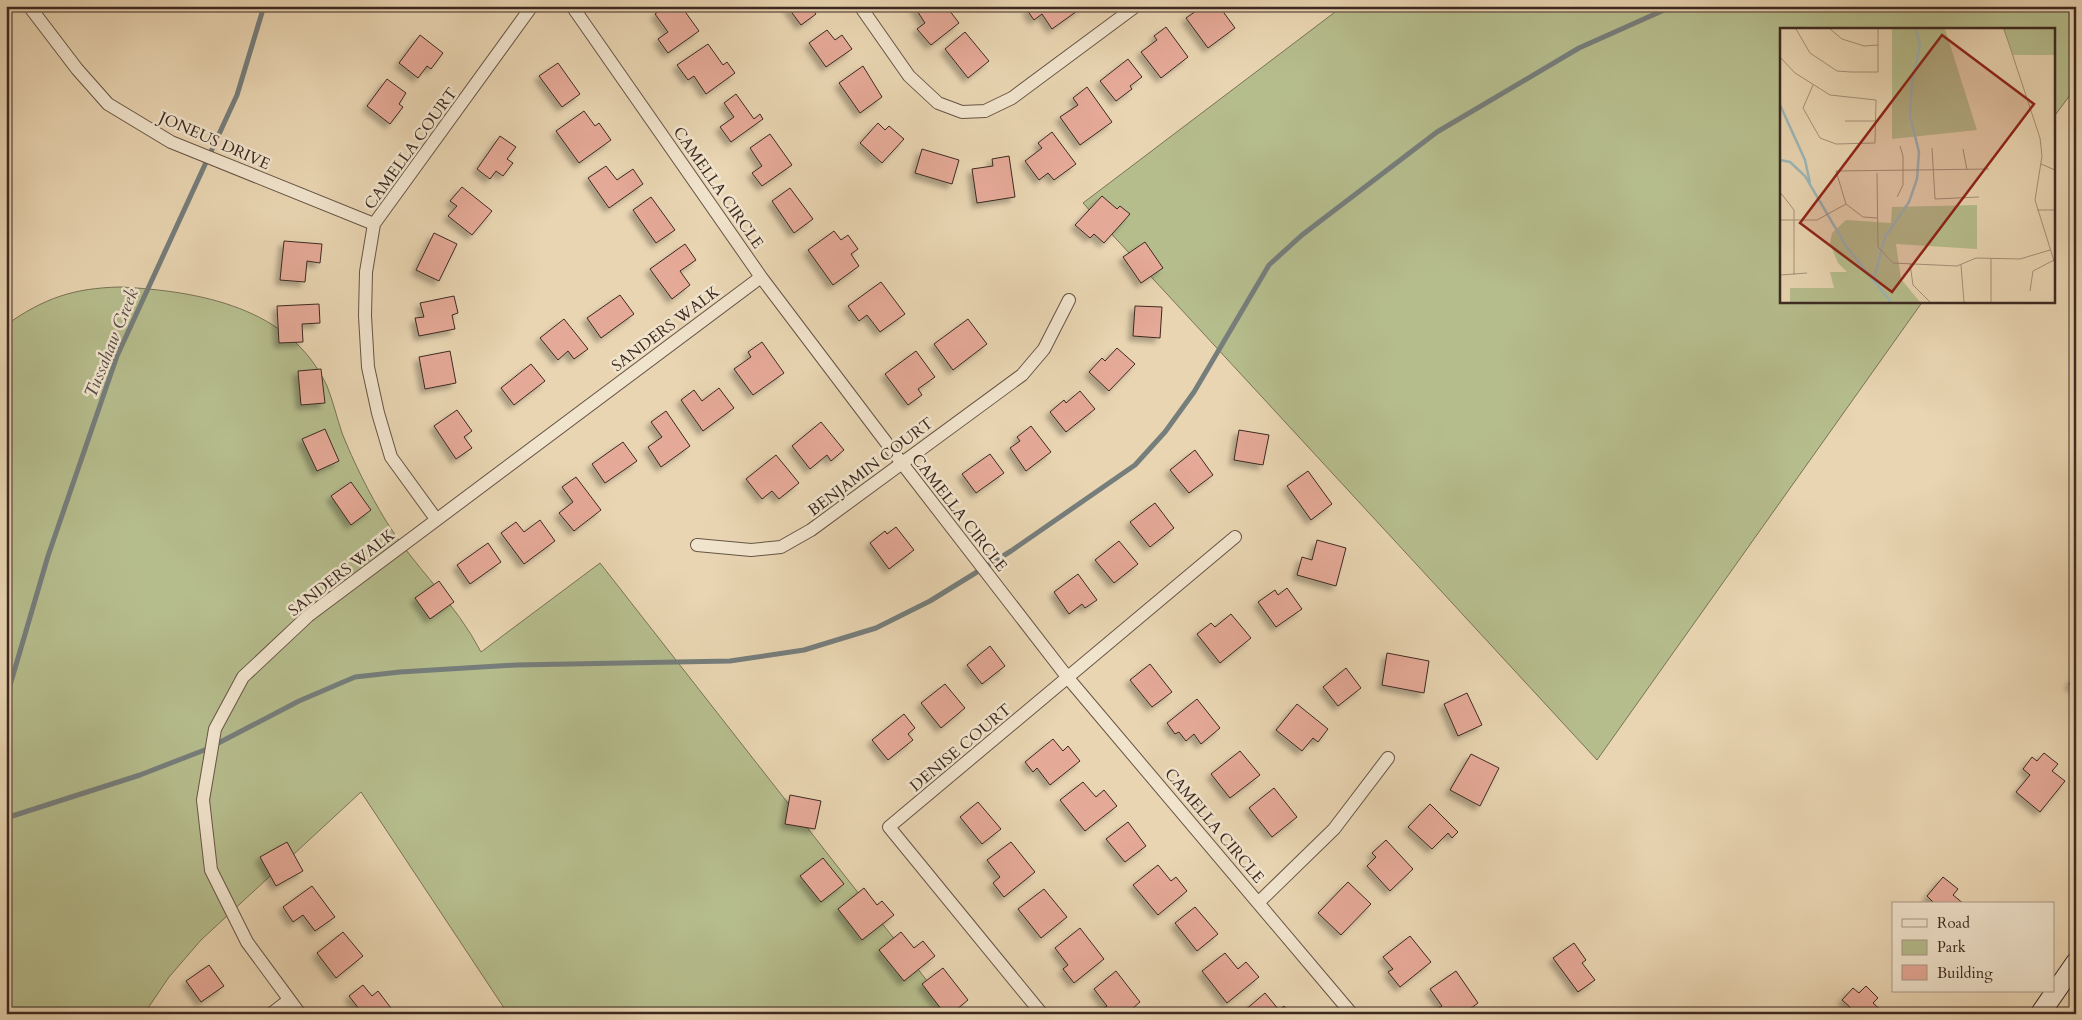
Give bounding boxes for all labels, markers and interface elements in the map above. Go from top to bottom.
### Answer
inset map [1780,28,2054,302]
street label: CAMELLA COURT [359,83,463,214]
street label: JONEUS DRIVE [154,106,274,175]
street label: CAMELLA CIRCLE [668,122,769,253]
street label: SANDERS WALK [607,281,724,377]
water label: Tussahaw Creek [78,285,145,402]
street label: BENJAMIN COURT [803,412,938,521]
street label: CAMELLA CIRCLE [906,449,1012,576]
street label: SANDERS WALK [284,524,400,621]
street label: DENISE COURT [905,699,1016,797]
street label: CAMELLA CIRCLE [1159,763,1269,888]
legend [1892,902,2054,992]
text: Road [1937,913,1970,933]
text: Park [1937,937,1966,957]
text: Building [1937,963,1993,983]

